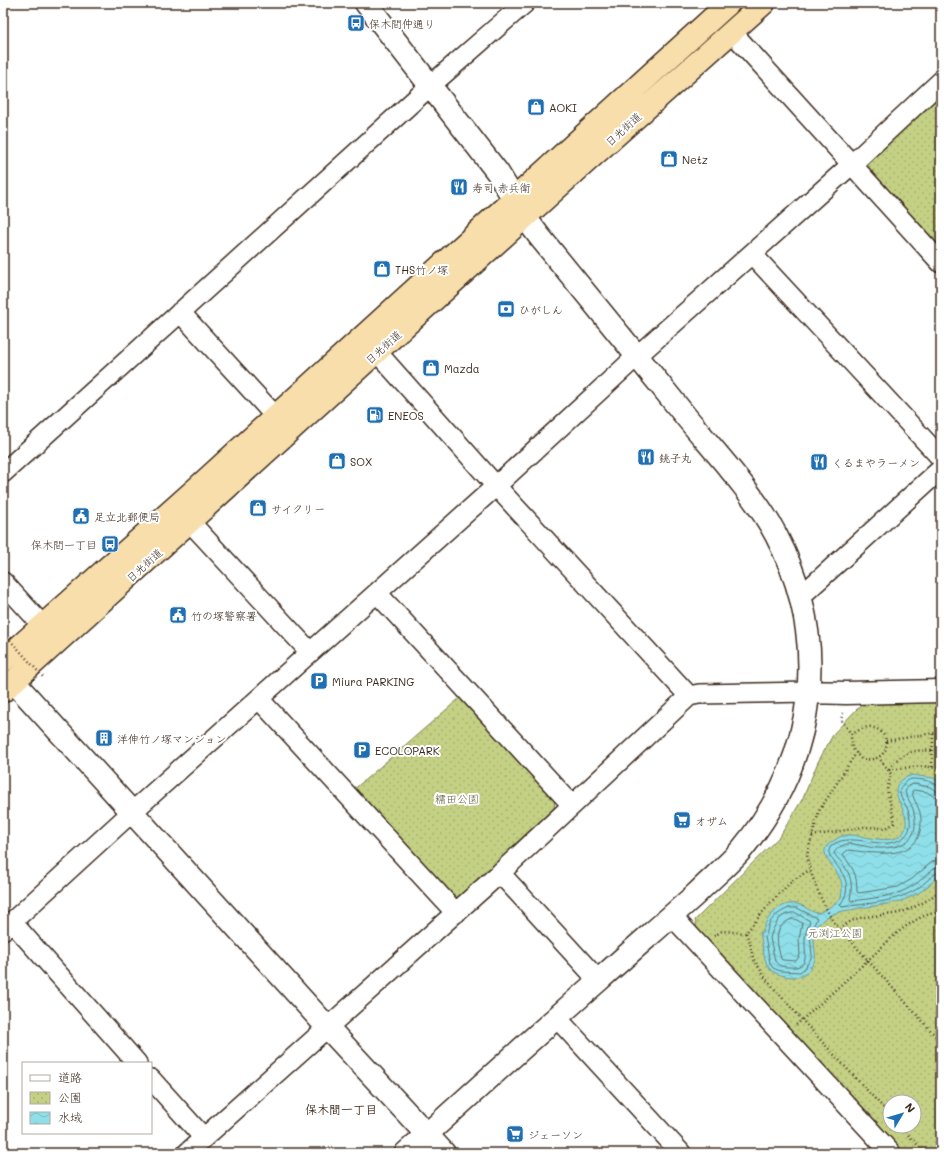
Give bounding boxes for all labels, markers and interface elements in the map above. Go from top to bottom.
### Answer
bus stop icon: 保木間仲通り [346,13,366,33]
place label: 保木間仲通り [369,16,435,31]
shop icon: AOKI [526,97,546,117]
place label: AOKI [549,100,577,115]
street label: 日光街道 [602,109,644,149]
shop icon: Netz [659,149,679,169]
place label: Netz [682,152,708,167]
restaurant icon: 寿司 赤兵衛 [449,177,469,197]
place label: 寿司 赤兵衛 [472,180,531,195]
shop icon: THS竹ノ塚 [372,259,392,279]
place label: THS竹ノ塚 [395,262,448,277]
bank icon: ひがしん [496,299,516,319]
place label: ひがしん [519,302,563,317]
street label: 日光街道 [362,327,404,367]
shop icon: Mazda [421,358,441,378]
place label: Mazda [444,361,480,376]
fuel station icon: ENEOS [365,405,385,425]
place label: ENEOS [388,408,424,423]
restaurant icon: 銚子丸 [636,447,656,467]
place label: 銚子丸 [659,450,692,465]
shop icon: SOX [327,451,347,471]
restaurant icon: くるまやラーメン [809,452,829,472]
place label: SOX [350,454,372,469]
place label: くるまやラーメン [832,455,920,470]
shop icon: サイクリー [248,498,268,518]
place label: サイクリー [271,501,325,516]
public building icon: 足立北郵便局 [71,506,91,526]
place label: 足立北郵便局 [94,509,160,524]
bus stop icon: 保木間一丁目 [100,534,120,554]
place label: 保木間一丁目 [31,537,97,552]
street label: 日光街道 [123,545,165,585]
public building icon: 竹の塚警察署 [168,605,188,625]
place label: 竹の塚警察署 [191,608,257,623]
parking icon: Miura PARKING [309,671,329,691]
place label: Miura PARKING [332,674,414,689]
building icon: 洋伸竹ノ塚マンション [94,728,114,748]
place label: 洋伸竹ノ塚マンション [117,731,227,746]
parking icon: ECOLOPARK [352,740,372,760]
place label: ECOLOPARK [375,743,440,758]
park label: 糯田公園 [435,791,479,806]
supermarket icon: オザム [672,810,692,830]
place label: オザム [695,813,728,828]
park label: 元渕江公園 [808,925,863,940]
legend [22,1062,152,1134]
text: 道路 [58,1069,82,1085]
text: 公園 [58,1089,82,1105]
north arrow [882,1094,922,1134]
text: N [902,1100,919,1115]
district label: 保木間一丁目 [305,1101,377,1117]
text: 水域 [58,1109,82,1125]
supermarket icon: ジェーソン [505,1124,525,1144]
place label: ジェーソン [528,1127,583,1142]

